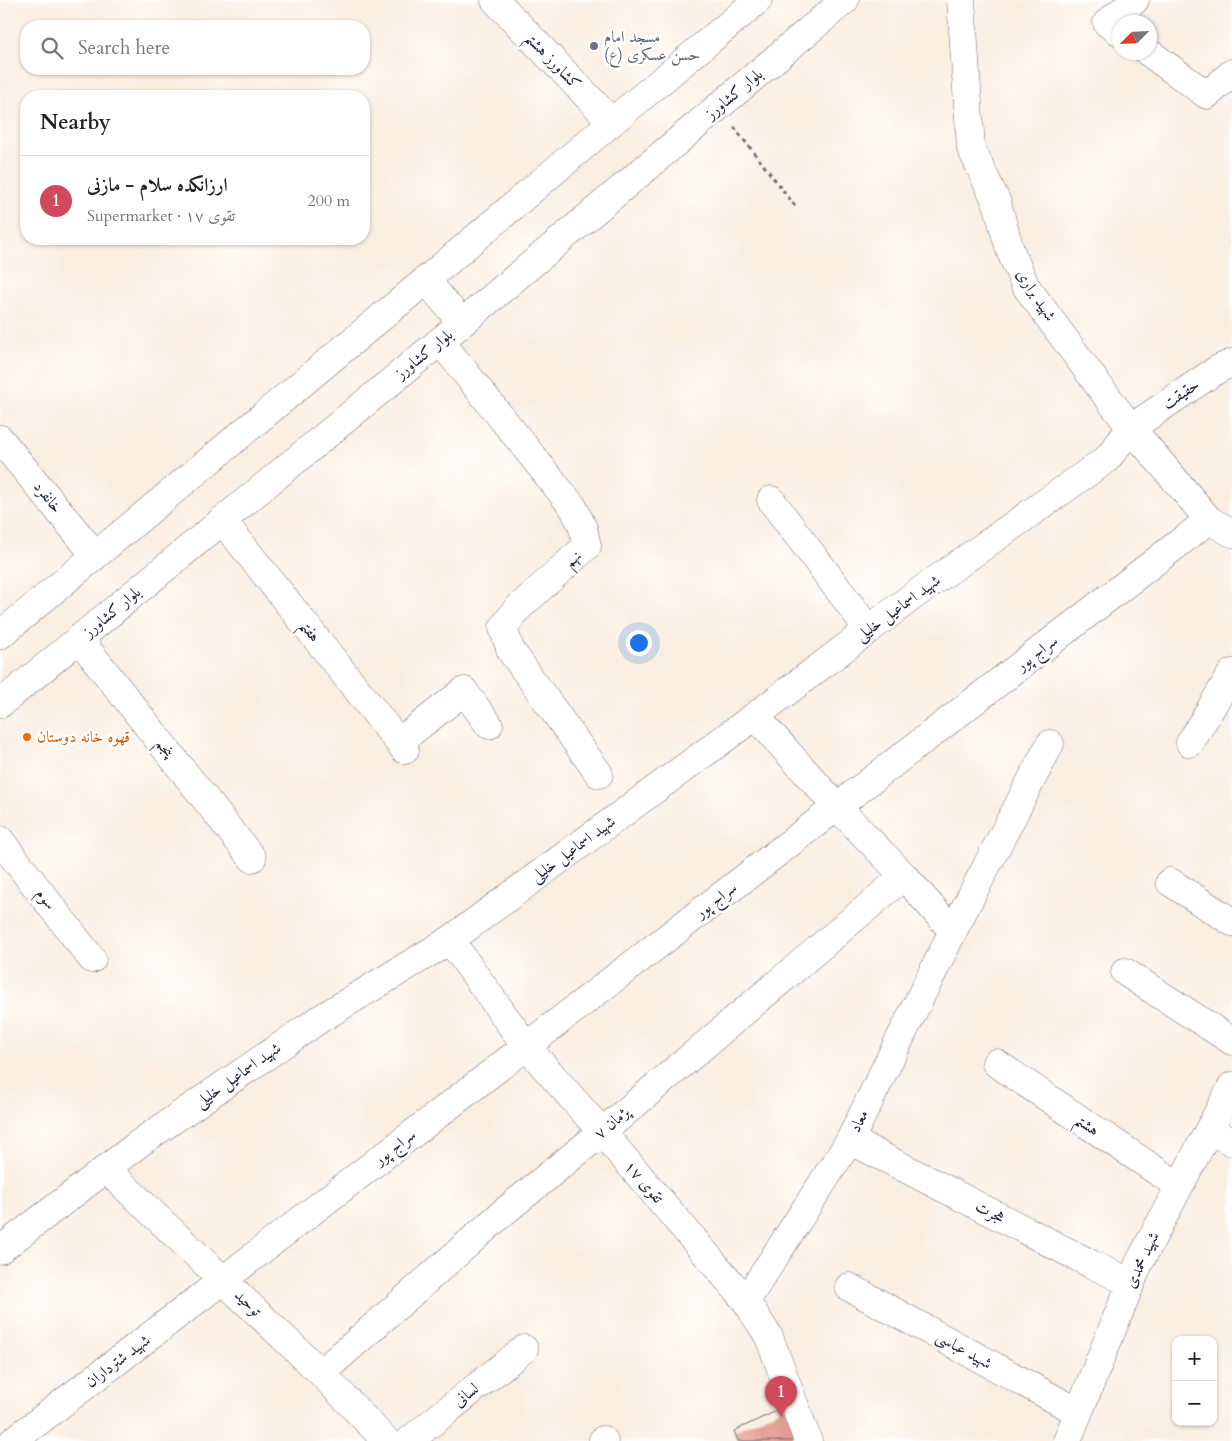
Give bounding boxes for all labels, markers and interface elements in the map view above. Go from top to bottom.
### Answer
north arrow [1112,15,1157,60]
search box [20,20,370,75]
place label: مسجد امام حسن عسکری (ع) [604,26,700,68]
street label: کشاورز هشتم [516,27,586,98]
icon: search [38,34,66,62]
text: Search here [78,35,170,61]
marker: مسجد امام حسن عسکری (ع) [588,40,600,52]
street label: بلوار کشاورز [699,63,767,126]
text: Nearby [40,108,111,137]
text: ارزانکده سلام - مازنی [87,172,228,198]
text: 1 [52,190,60,212]
text: 200 m [308,190,350,212]
text: Supermarket · تقوی ۱۷ [87,205,235,227]
street label: شهید براری [1011,265,1061,325]
street label: بلوار کشاورز [389,324,458,385]
street label: حقیقت [1158,374,1204,414]
street label: خانفرد [28,476,68,518]
street label: نهم [559,545,589,576]
street label: شهید اسماعیل خلیلی [851,570,945,646]
street label: بلوار کشاورز [77,581,145,644]
street label: هفتم [291,615,326,650]
your location [626,630,652,656]
street label: سراج پور [1010,630,1064,680]
place label: قهوه خانه دوستان [37,726,130,748]
marker: قهوه خانه دوستان [21,731,33,743]
street label: پنجم [147,734,180,766]
street label: شهید اسماعیل خلیلی [526,811,620,887]
street label: سراج پور [689,877,743,927]
street label: سوم [28,884,61,916]
street label: شهید اسماعیل خلیلی [191,1037,285,1113]
street label: پژمان ۷ [589,1100,636,1144]
street label: معاد [844,1106,874,1136]
street label: هشتم [1068,1109,1104,1145]
street label: سراج پور [368,1124,422,1174]
street label: تقوی ۱۷ [619,1156,669,1209]
street label: هجرت [971,1195,1009,1229]
street label: شهید محمدی [1119,1228,1165,1292]
street label: توحید [229,1284,267,1322]
street label: شهید عباسی [932,1326,996,1374]
street label: شهید شترداران [81,1329,155,1393]
map controls [1172,1336,1217,1426]
button: + [1172,1336,1217,1381]
pin: 1 [765,1376,797,1417]
street label: لسانی [448,1378,484,1412]
button: − [1172,1381,1217,1426]

